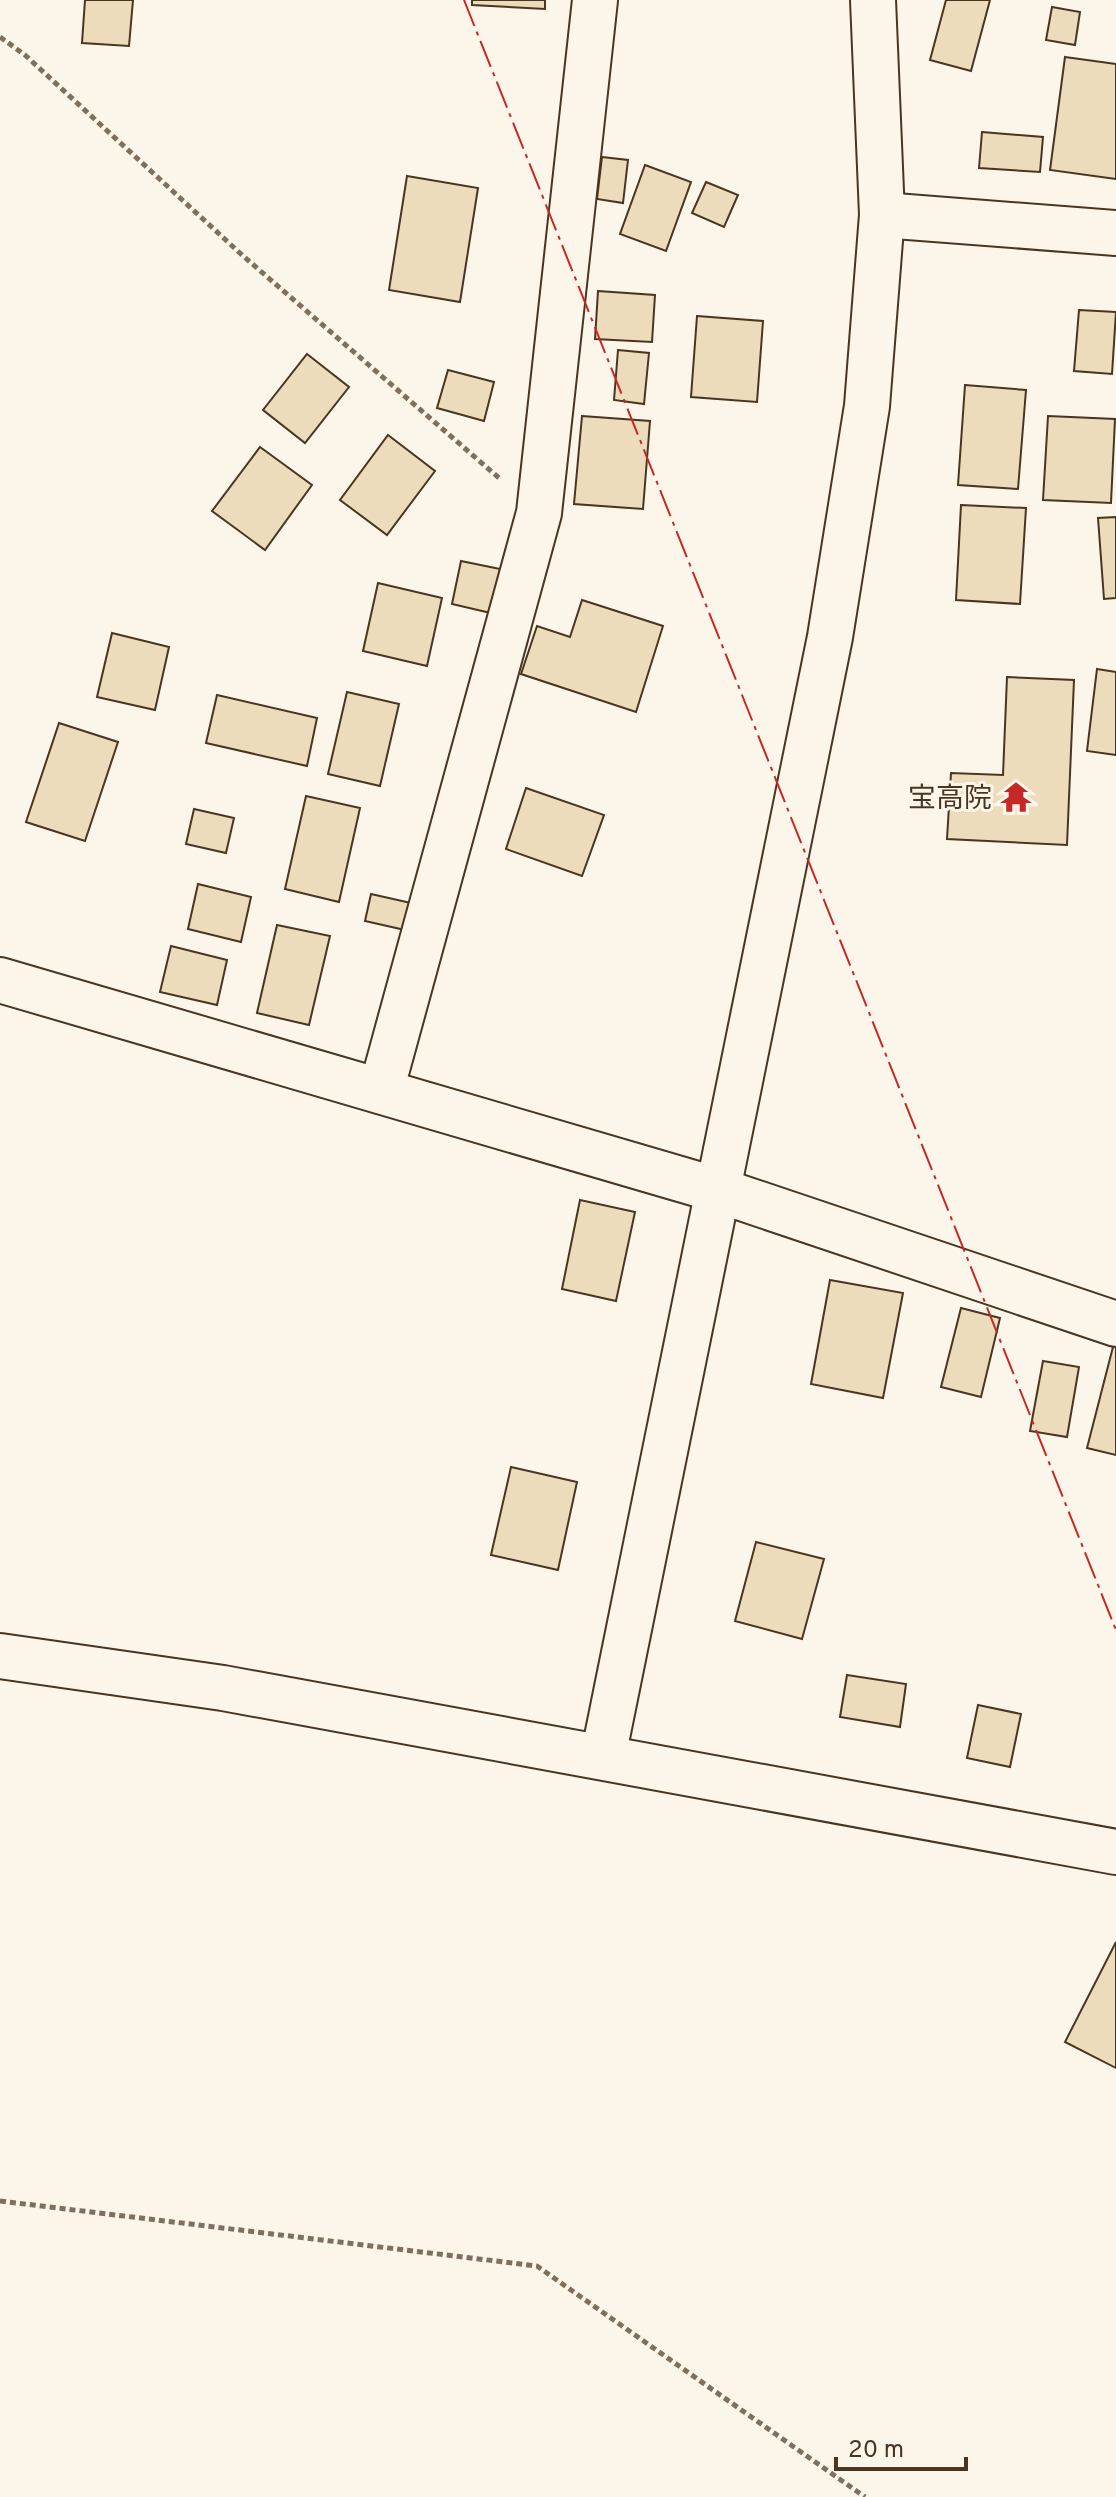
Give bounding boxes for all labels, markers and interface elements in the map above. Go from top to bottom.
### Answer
temple icon: 宝高院 [999,780,1033,814]
place label: 宝高院 [908,782,992,818]
scale bar [836,2421,966,2471]
text: 20 m [848,2436,904,2466]

